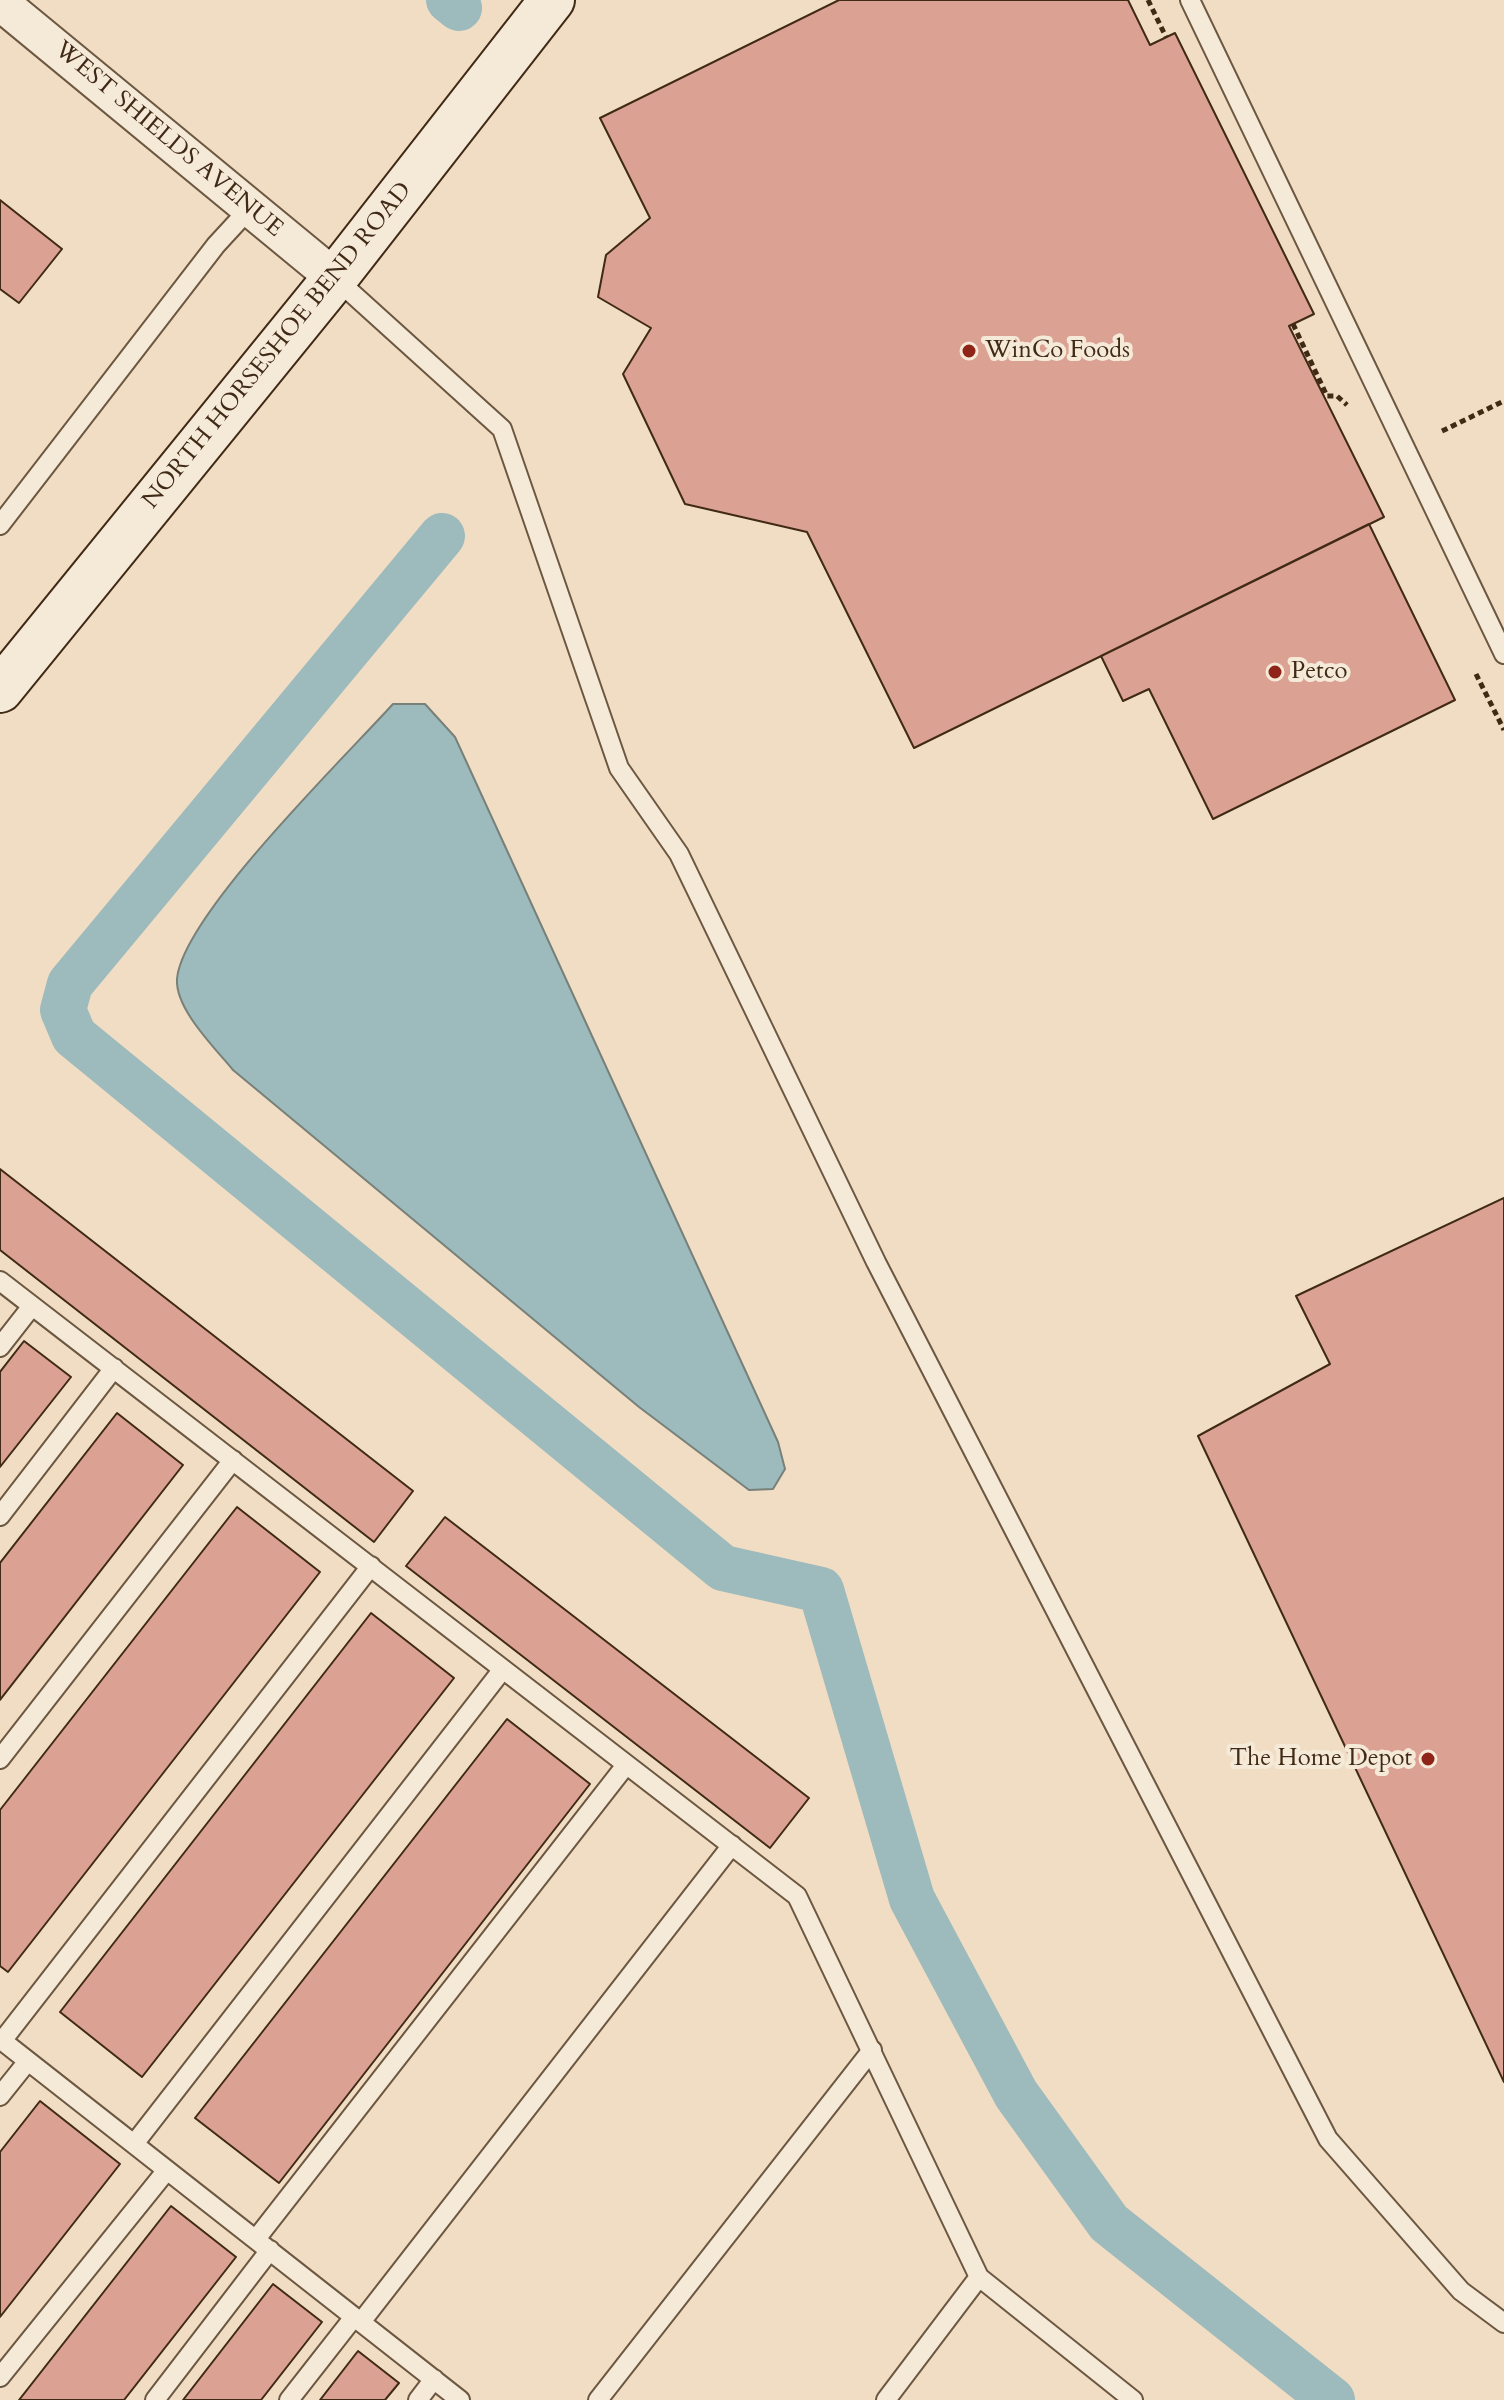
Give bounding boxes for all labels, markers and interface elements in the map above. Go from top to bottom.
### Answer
street label: WEST SHIELDS AVENUE [48,36,288,244]
street label: NORTH HORSESHOE BEND ROAD [137,177,419,515]
place label: WinCo Foods [985,337,1130,365]
marker: WinCo Foods [960,342,978,360]
place label: Petco [1291,658,1348,686]
marker: Petco [1266,663,1284,681]
place label: The Home Depot [1229,1745,1412,1773]
marker: The Home Depot [1419,1750,1437,1768]

